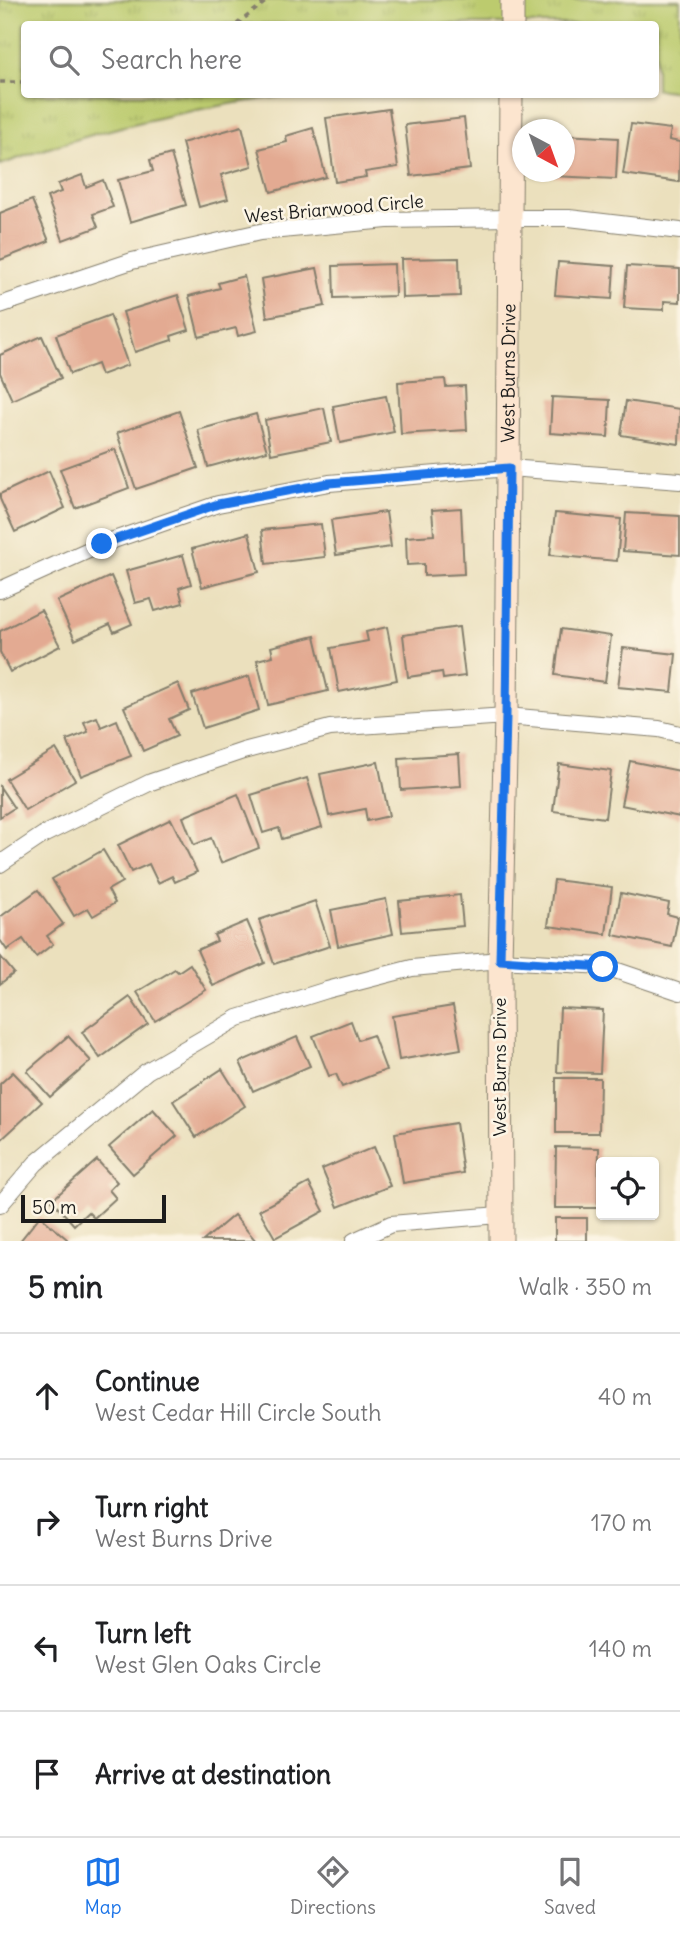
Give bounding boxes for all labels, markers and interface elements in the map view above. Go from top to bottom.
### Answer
search box [21,21,659,98]
icon: search [45,41,83,79]
text: Search here [101,43,242,76]
north arrow [512,119,575,182]
street label: West Briarwood Circle [243,189,425,228]
street label: West Burns Drive [496,303,520,443]
route end [86,528,117,559]
route start [587,951,618,982]
street label: West Burns Drive [488,997,511,1137]
map controls [596,1157,659,1220]
button: locate [596,1157,659,1220]
scale bar [21,1192,166,1224]
text: 50 m [32,1195,77,1219]
text: 5 min [28,1268,103,1306]
text: Walk · 350 m [519,1272,652,1301]
text: Continue [95,1365,200,1398]
icon: ahead [28,1377,66,1415]
text: 40 m [598,1382,652,1411]
text: West Cedar Hill Circle South [95,1398,381,1427]
text: Turn right [95,1491,208,1524]
icon: right [28,1503,66,1541]
text: 170 m [591,1508,652,1537]
text: West Burns Drive [95,1524,273,1553]
text: Turn left [95,1617,191,1650]
icon: left [28,1629,66,1667]
text: 140 m [589,1634,652,1663]
text: West Glen Oaks Circle [95,1650,321,1679]
icon: arrive [28,1755,66,1793]
text: Arrive at destination [95,1758,331,1791]
tab: Map [84,1853,122,1919]
tab: Directions [290,1853,376,1919]
tab: Saved [544,1853,596,1919]

